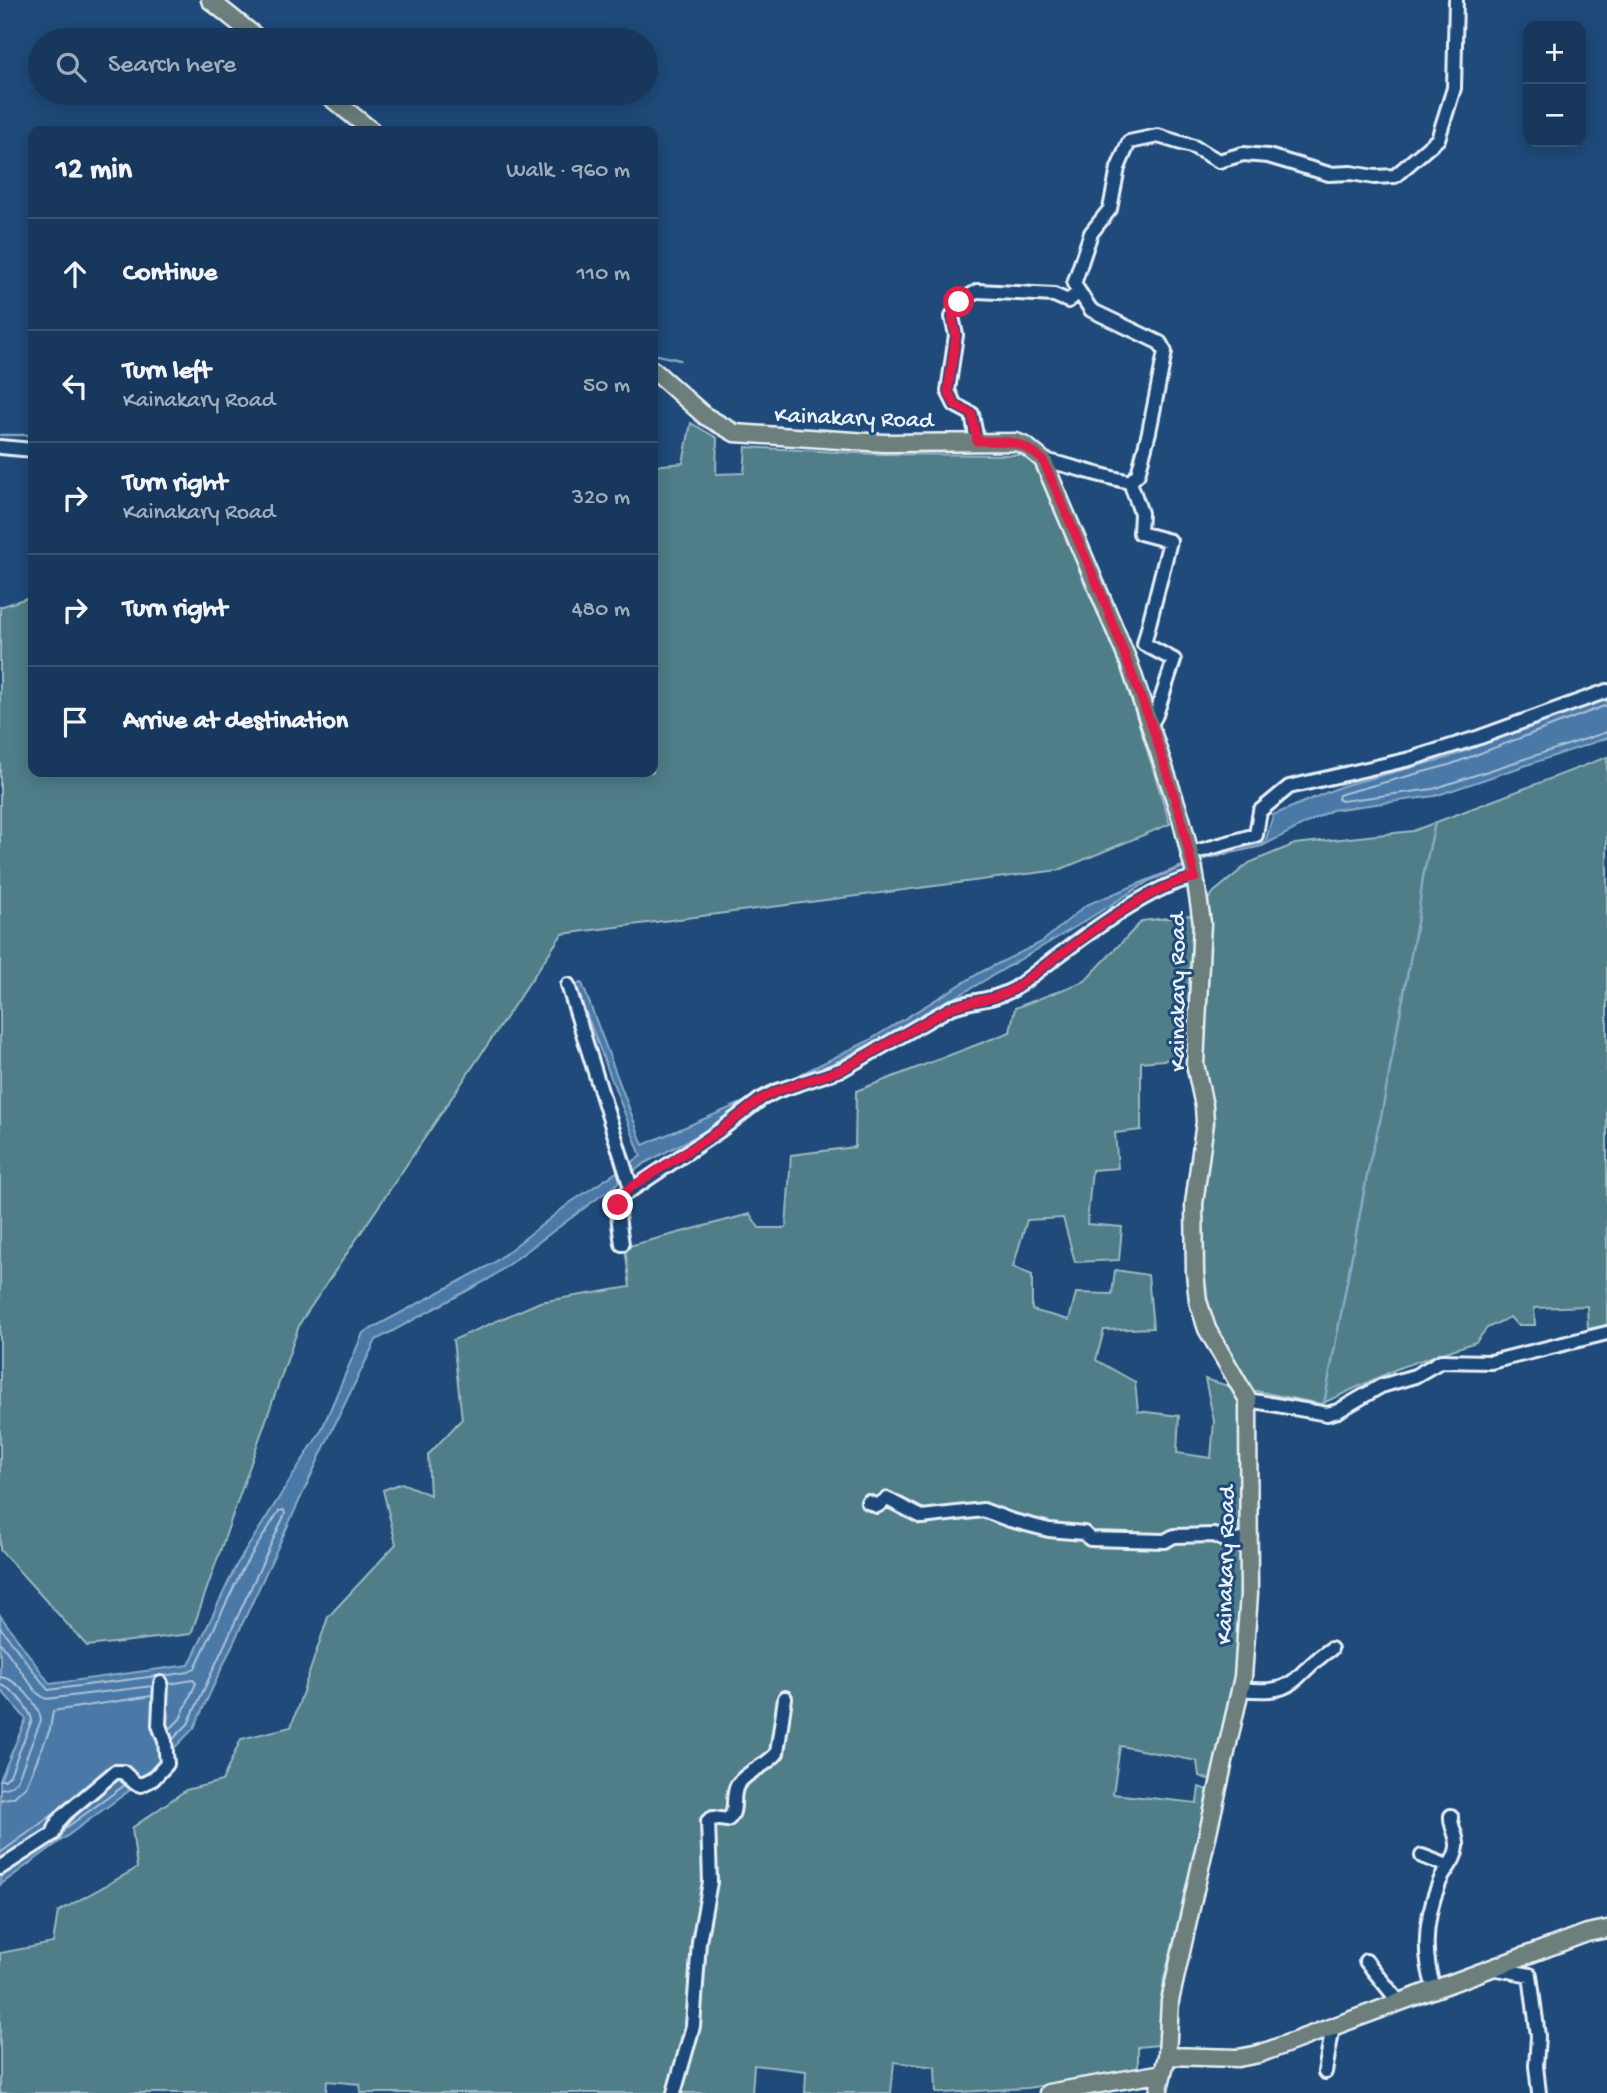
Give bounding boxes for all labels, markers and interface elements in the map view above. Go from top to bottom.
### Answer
map controls [1523,21,1586,147]
button: + [1523,21,1586,84]
search box [28,28,658,105]
icon: search [52,48,90,86]
text: Search here [108,51,236,82]
button: − [1523,84,1586,147]
text: 12 min [56,154,132,189]
text: Walk · 960 m [506,158,630,185]
icon: ahead [56,255,94,293]
text: Continue [123,259,217,290]
text: 110 m [577,261,630,288]
route start [943,286,974,317]
text: Turn left [123,357,211,388]
icon: left [56,367,94,405]
text: 50 m [583,373,630,400]
text: Kainakary Road [123,388,275,415]
street label: Kainakary Road [774,402,936,437]
text: Turn right [123,469,227,500]
icon: right [56,479,94,517]
text: 320 m [572,485,630,512]
text: Kainakary Road [123,500,275,527]
icon: right [56,591,94,629]
text: Turn right [123,595,227,626]
text: 480 m [572,597,630,624]
icon: arrive [56,703,94,741]
text: Arrive at destination [123,707,348,738]
street label: Kainakary Road [1165,911,1194,1071]
route end [602,1189,633,1220]
street label: Kainakary Road [1212,1483,1243,1645]

